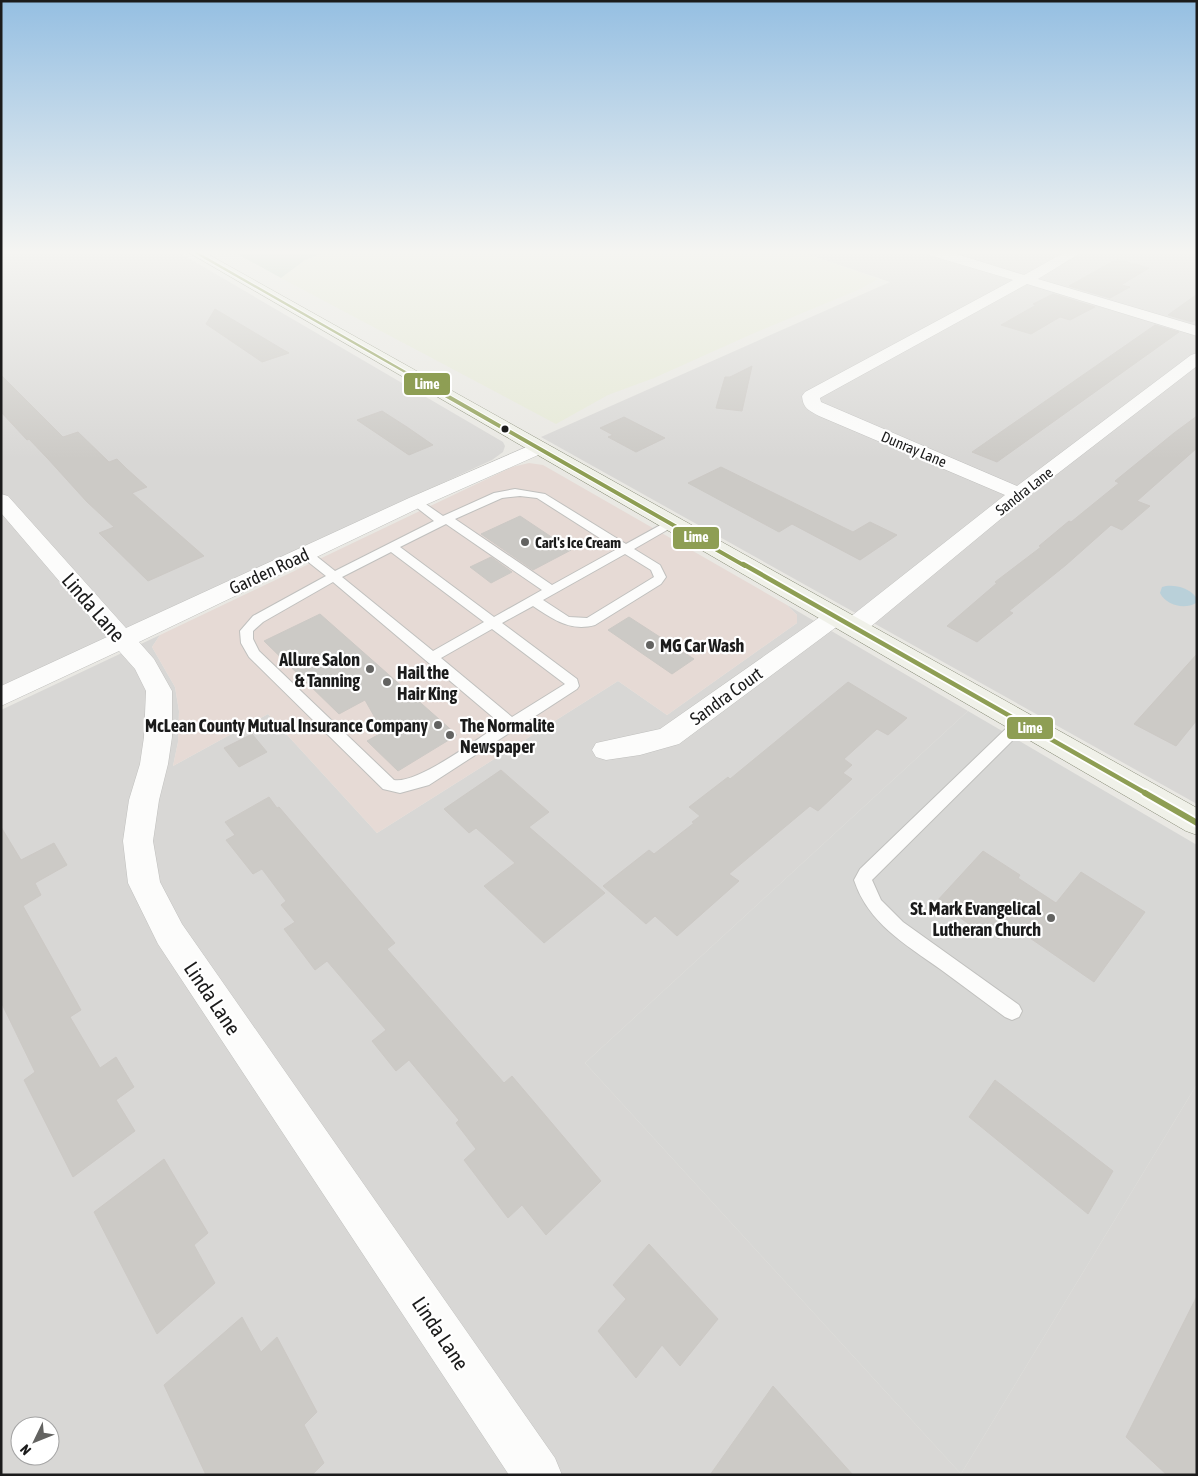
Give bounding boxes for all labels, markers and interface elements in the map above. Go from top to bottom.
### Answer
line badge: Lime [403,372,451,396]
text: Lime [414,376,440,392]
unlabelled marker [500,424,510,434]
street label: Dunray Lane [879,428,949,470]
street label: Sandra Lane [992,463,1056,519]
line badge: Lime [672,526,720,550]
text: Lime [683,529,709,545]
place label: Carl's Ice Cream [535,534,621,551]
marker: Carl's Ice Cream [519,536,531,548]
street label: Garden Road [226,543,312,599]
street label: Linda Lane [58,568,130,646]
place label: MG Car Wash [660,635,745,656]
marker: MG Car Wash [644,639,656,651]
place label: Allure Salon & Tanning [278,649,360,691]
place label: Hail the Hair King [397,662,457,704]
marker: Allure Salon & Tanning [364,663,376,675]
street label: Sandra Court [686,663,766,729]
marker: Hail the Hair King [381,676,393,688]
place label: McLean County Mutual Insurance Company [145,715,429,736]
place label: The Normalite Newspaper [460,715,555,757]
line badge: Lime [1006,716,1054,740]
marker: McLean County Mutual Insurance Company [432,719,444,731]
text: Lime [1017,720,1043,736]
marker: The Normalite Newspaper [444,729,456,741]
place label: St. Mark Evangelical Lutheran Church [910,898,1041,940]
marker: St. Mark Evangelical Lutheran Church [1045,912,1057,924]
street label: Linda Lane [180,957,246,1039]
street label: Linda Lane [408,1292,474,1374]
north arrow [10,1416,60,1466]
text: N [17,1441,34,1458]

